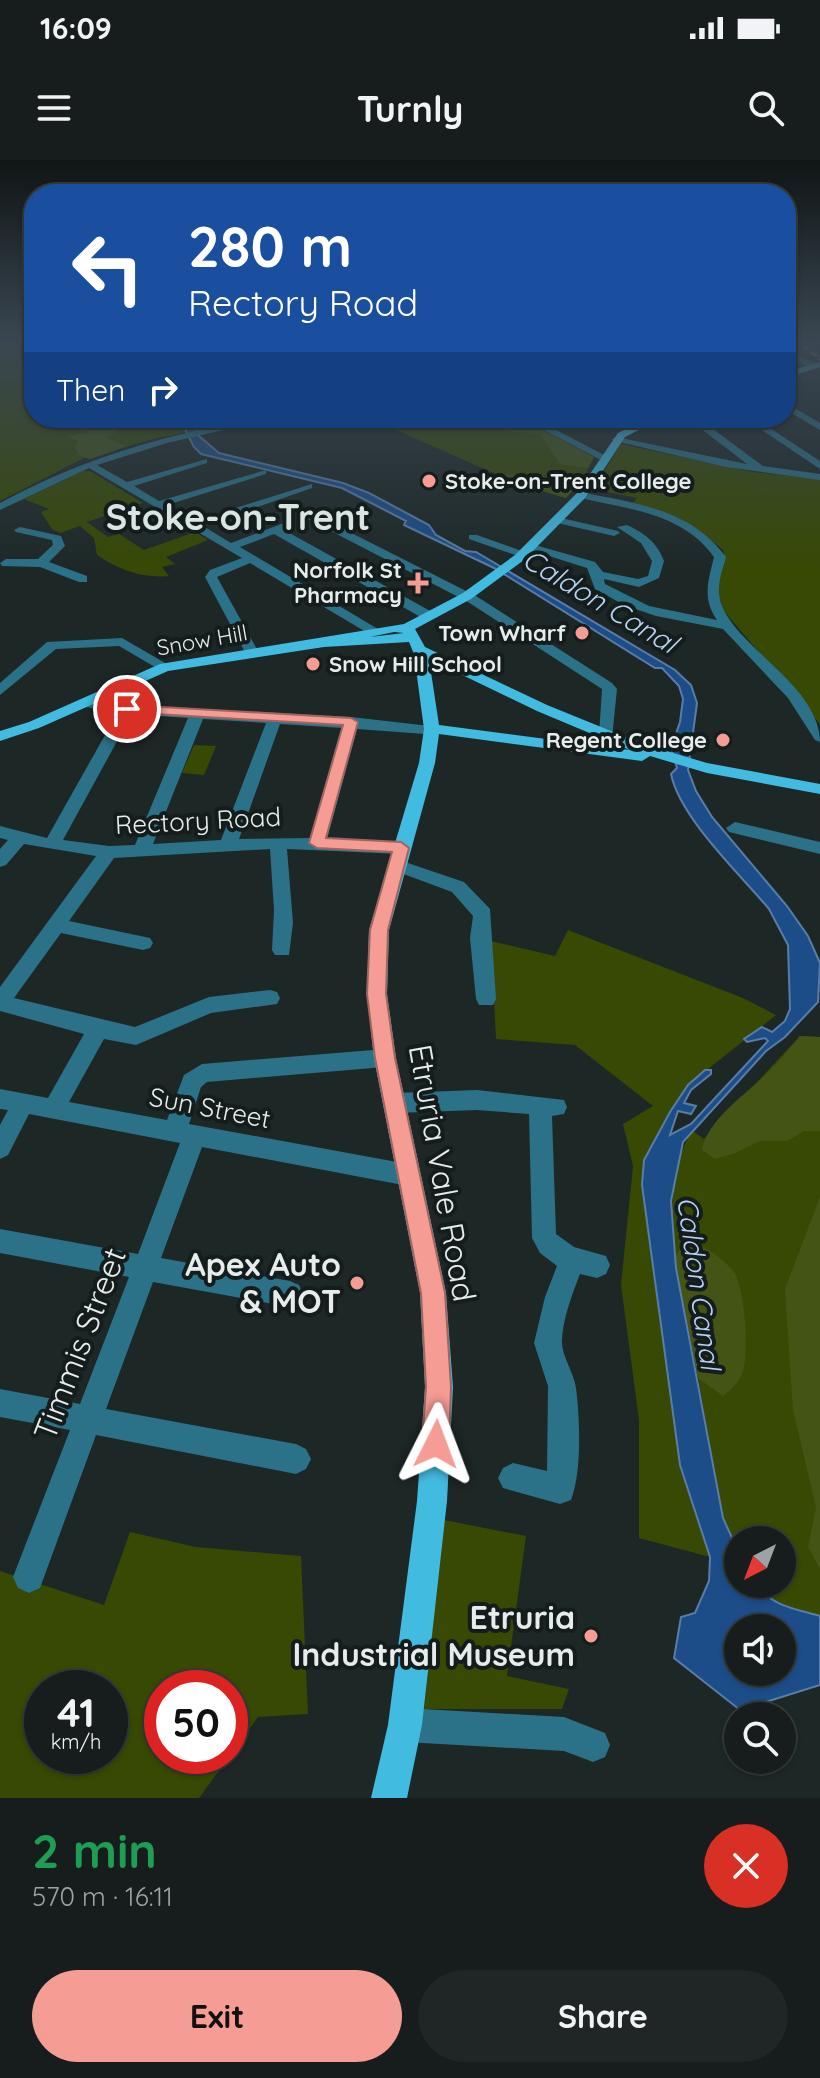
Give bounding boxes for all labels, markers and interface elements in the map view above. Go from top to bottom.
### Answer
text: 16:09 [40,9,112,47]
icon: menu [32,86,76,130]
text: Turnly [357,86,463,131]
icon: search [744,86,788,130]
text: 280 m [188,211,352,281]
icon: left [56,216,160,320]
text: Rectory Road [188,280,418,325]
icon: right [141,368,185,412]
text: Then [56,371,125,409]
place label: Stoke-on-Trent College [445,467,691,495]
marker: Stoke-on-Trent College [420,472,438,490]
district label: Stoke-on-Trent [106,494,370,539]
water label: Caldon Canal [517,541,687,662]
place label: Norfolk St Pharmacy [293,556,402,609]
marker: Norfolk St Pharmacy [409,574,427,592]
street label: Snow Hill [154,618,250,662]
place label: Town Wharf [438,619,566,647]
marker: Town Wharf [573,624,591,642]
place label: Snow Hill School [329,650,502,678]
marker: Snow Hill School [304,655,322,673]
pin [93,675,161,743]
icon: arrive [105,687,149,731]
place label: Regent College [546,726,707,754]
marker: Regent College [714,731,732,749]
street label: Rectory Road [114,800,282,841]
street label: Etruria Vale Road [401,1041,485,1305]
street label: Sun Street [147,1080,273,1135]
water label: Caldon Canal [670,1194,729,1375]
street label: Timmis Street [24,1242,134,1445]
place label: Apex Auto & MOT [185,1244,341,1321]
marker: Apex Auto & MOT [348,1274,366,1292]
position arrow [394,1402,478,1486]
north arrow [724,1526,796,1598]
map controls [724,1526,796,1774]
place label: Etruria Industrial Museum [293,1597,575,1674]
button: sound [724,1614,796,1686]
marker: Etruria Industrial Museum [582,1627,600,1645]
speed limit sign: 50 [144,1670,248,1774]
text: 41 [57,1687,95,1737]
button: search [724,1702,796,1774]
text: km/h [51,1729,101,1754]
text: 2 min [32,1820,157,1880]
button: close [704,1824,788,1908]
text: 570 m · 16:11 [32,1880,173,1913]
button: Exit [32,1970,402,2062]
button: Share [418,1970,788,2062]

